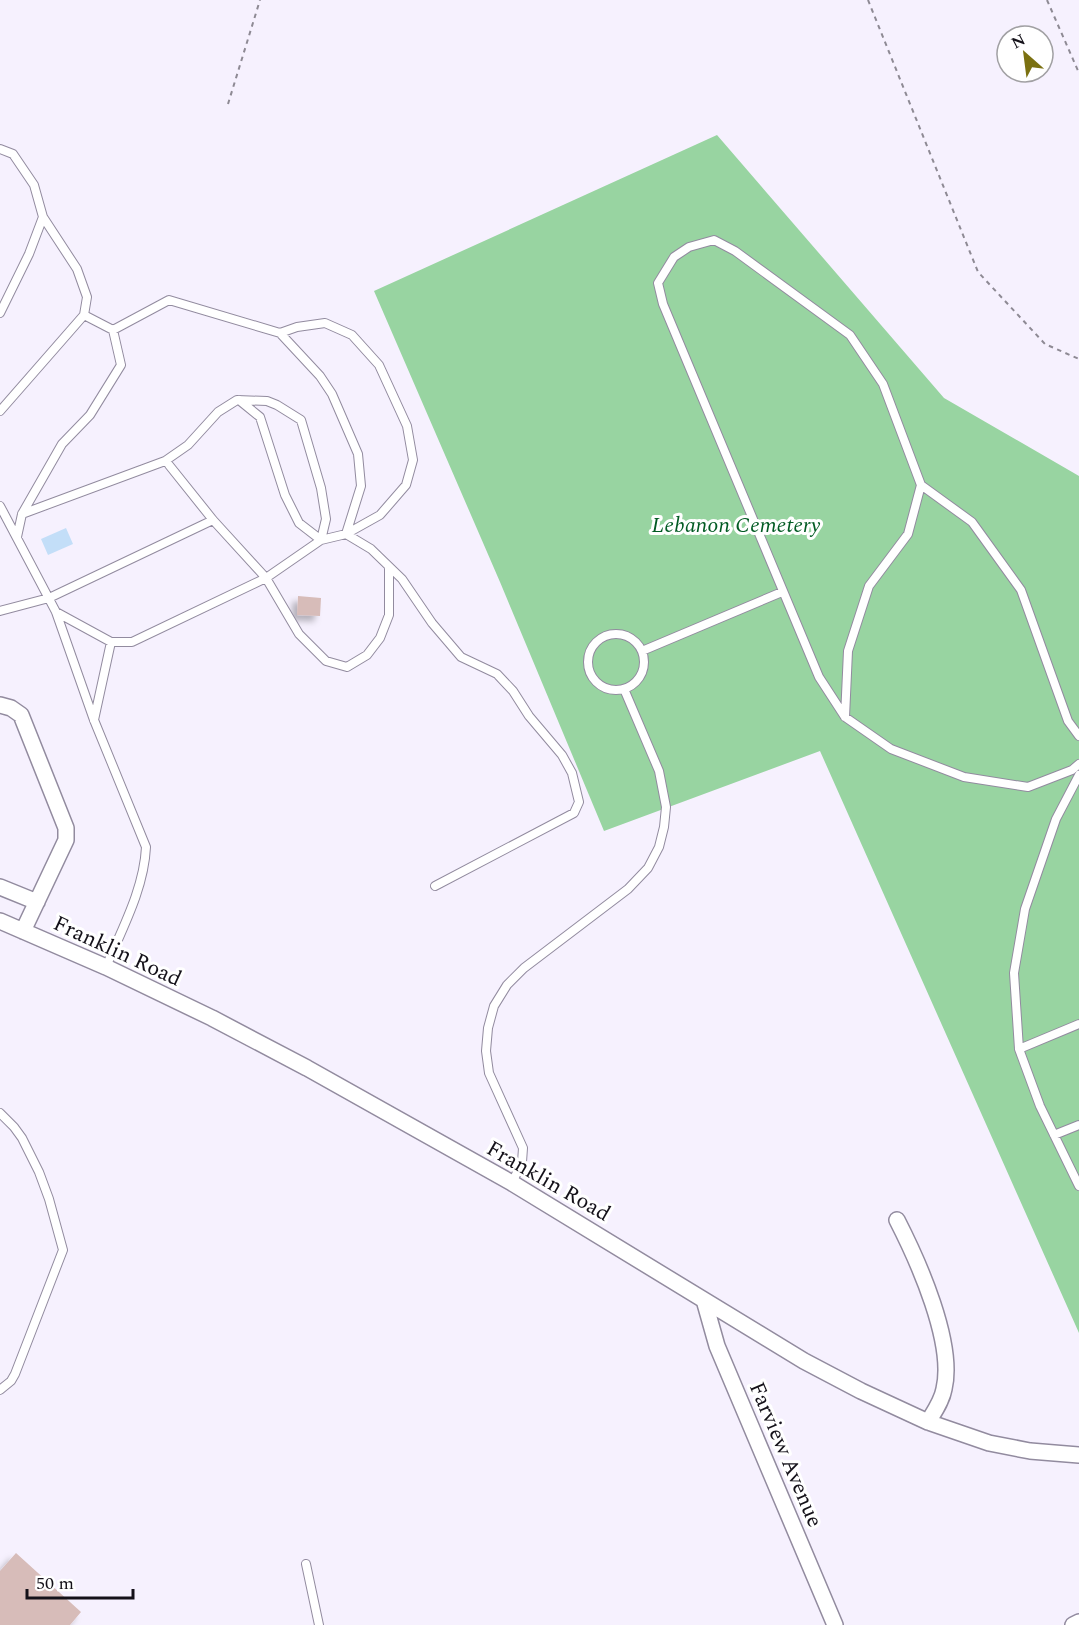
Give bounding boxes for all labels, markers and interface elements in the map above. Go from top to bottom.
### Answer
north arrow [995,24,1055,84]
text: N [1007,28,1030,55]
park label: Lebanon Cemetery [652,509,821,542]
street label: Franklin Road [48,907,187,996]
street label: Franklin Road [480,1132,617,1230]
street label: Farview Avenue [740,1377,831,1533]
scale bar [27,1562,134,1600]
text: 50 m [36,1570,74,1597]

